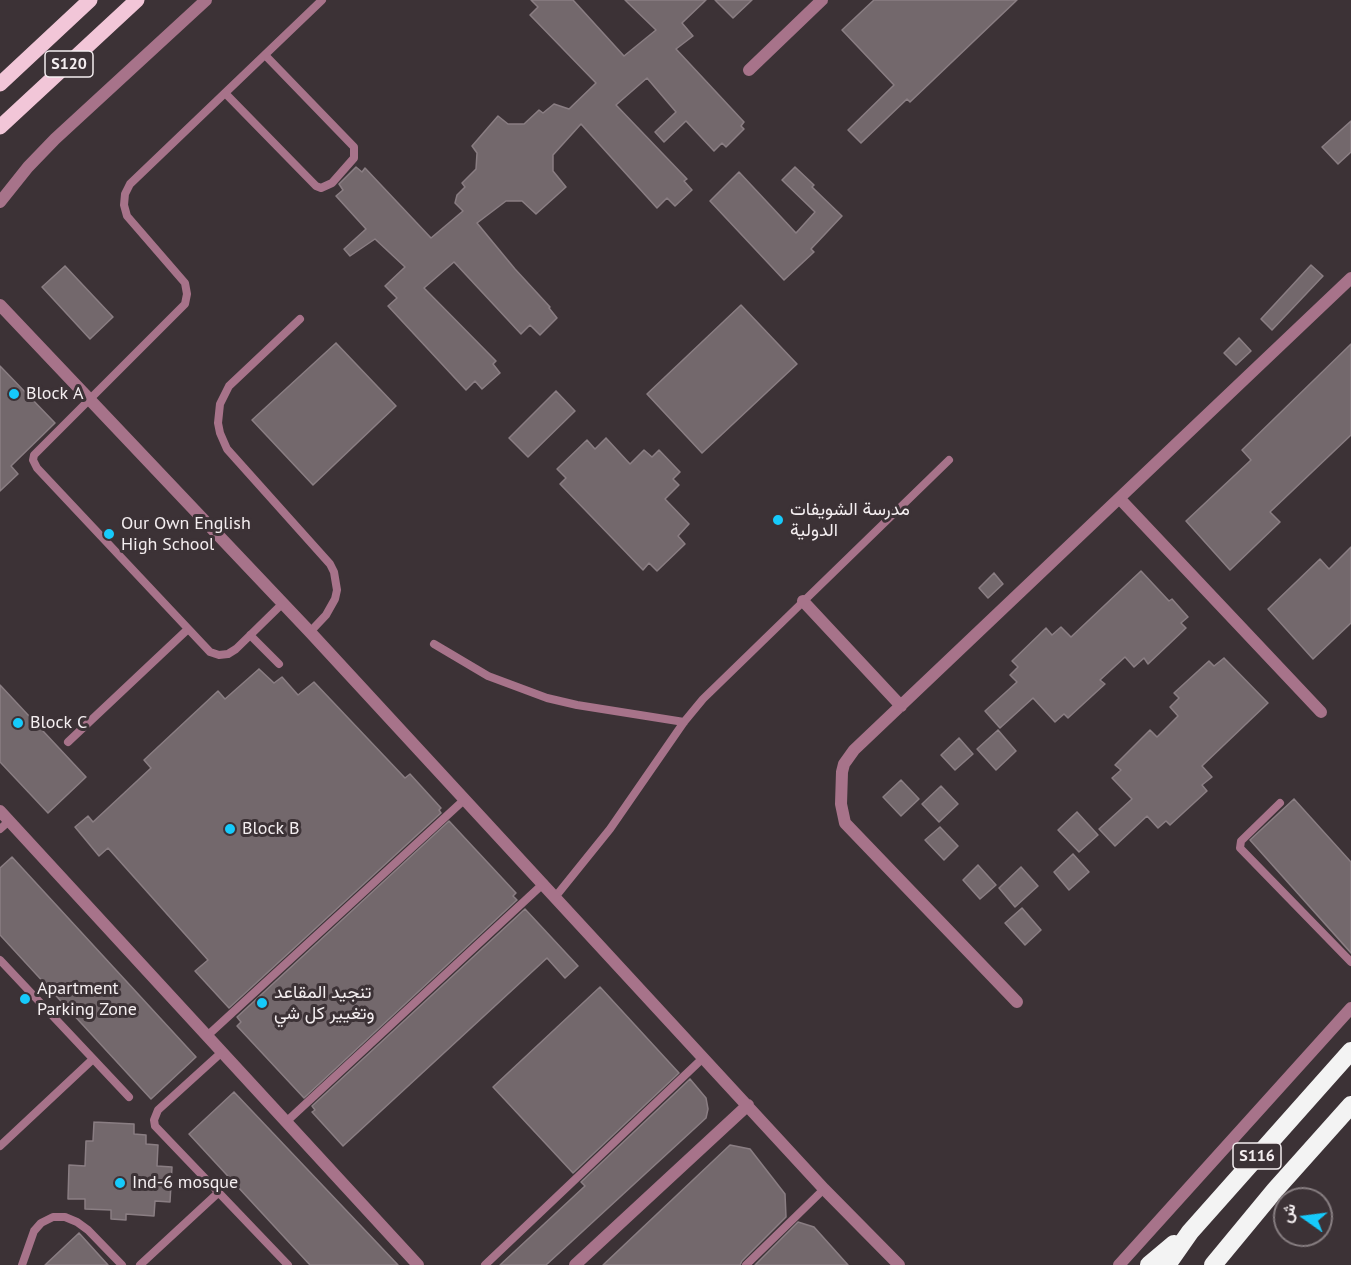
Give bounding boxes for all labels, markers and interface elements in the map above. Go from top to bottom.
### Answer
road number: S120 [45,51,93,77]
place label: Block A [26,383,83,405]
marker: Block A [7,387,21,401]
place label: مدرسة الشويفات الدولية [790,499,910,542]
place label: Our Own English High School [121,513,251,556]
marker: مدرسة الشويفات الدولية [771,513,785,527]
marker: Our Own English High School [102,527,116,541]
place label: Block C [30,712,87,734]
marker: Block C [11,716,25,730]
place label: Block B [242,818,299,840]
marker: Block B [223,822,237,836]
place label: Apartment Parking Zone [37,978,137,1020]
place label: تنجيد المقاعد وتغيير كل شي [274,982,375,1024]
marker: Apartment Parking Zone [18,992,32,1006]
marker: تنجيد المقاعد وتغيير كل شي [255,996,269,1010]
road number: S116 [1233,1143,1281,1169]
place label: Ind-6 mosque [132,1172,238,1194]
marker: Ind-6 mosque [113,1176,127,1190]
north arrow [1273,1187,1333,1247]
text: ش [1275,1201,1300,1225]

